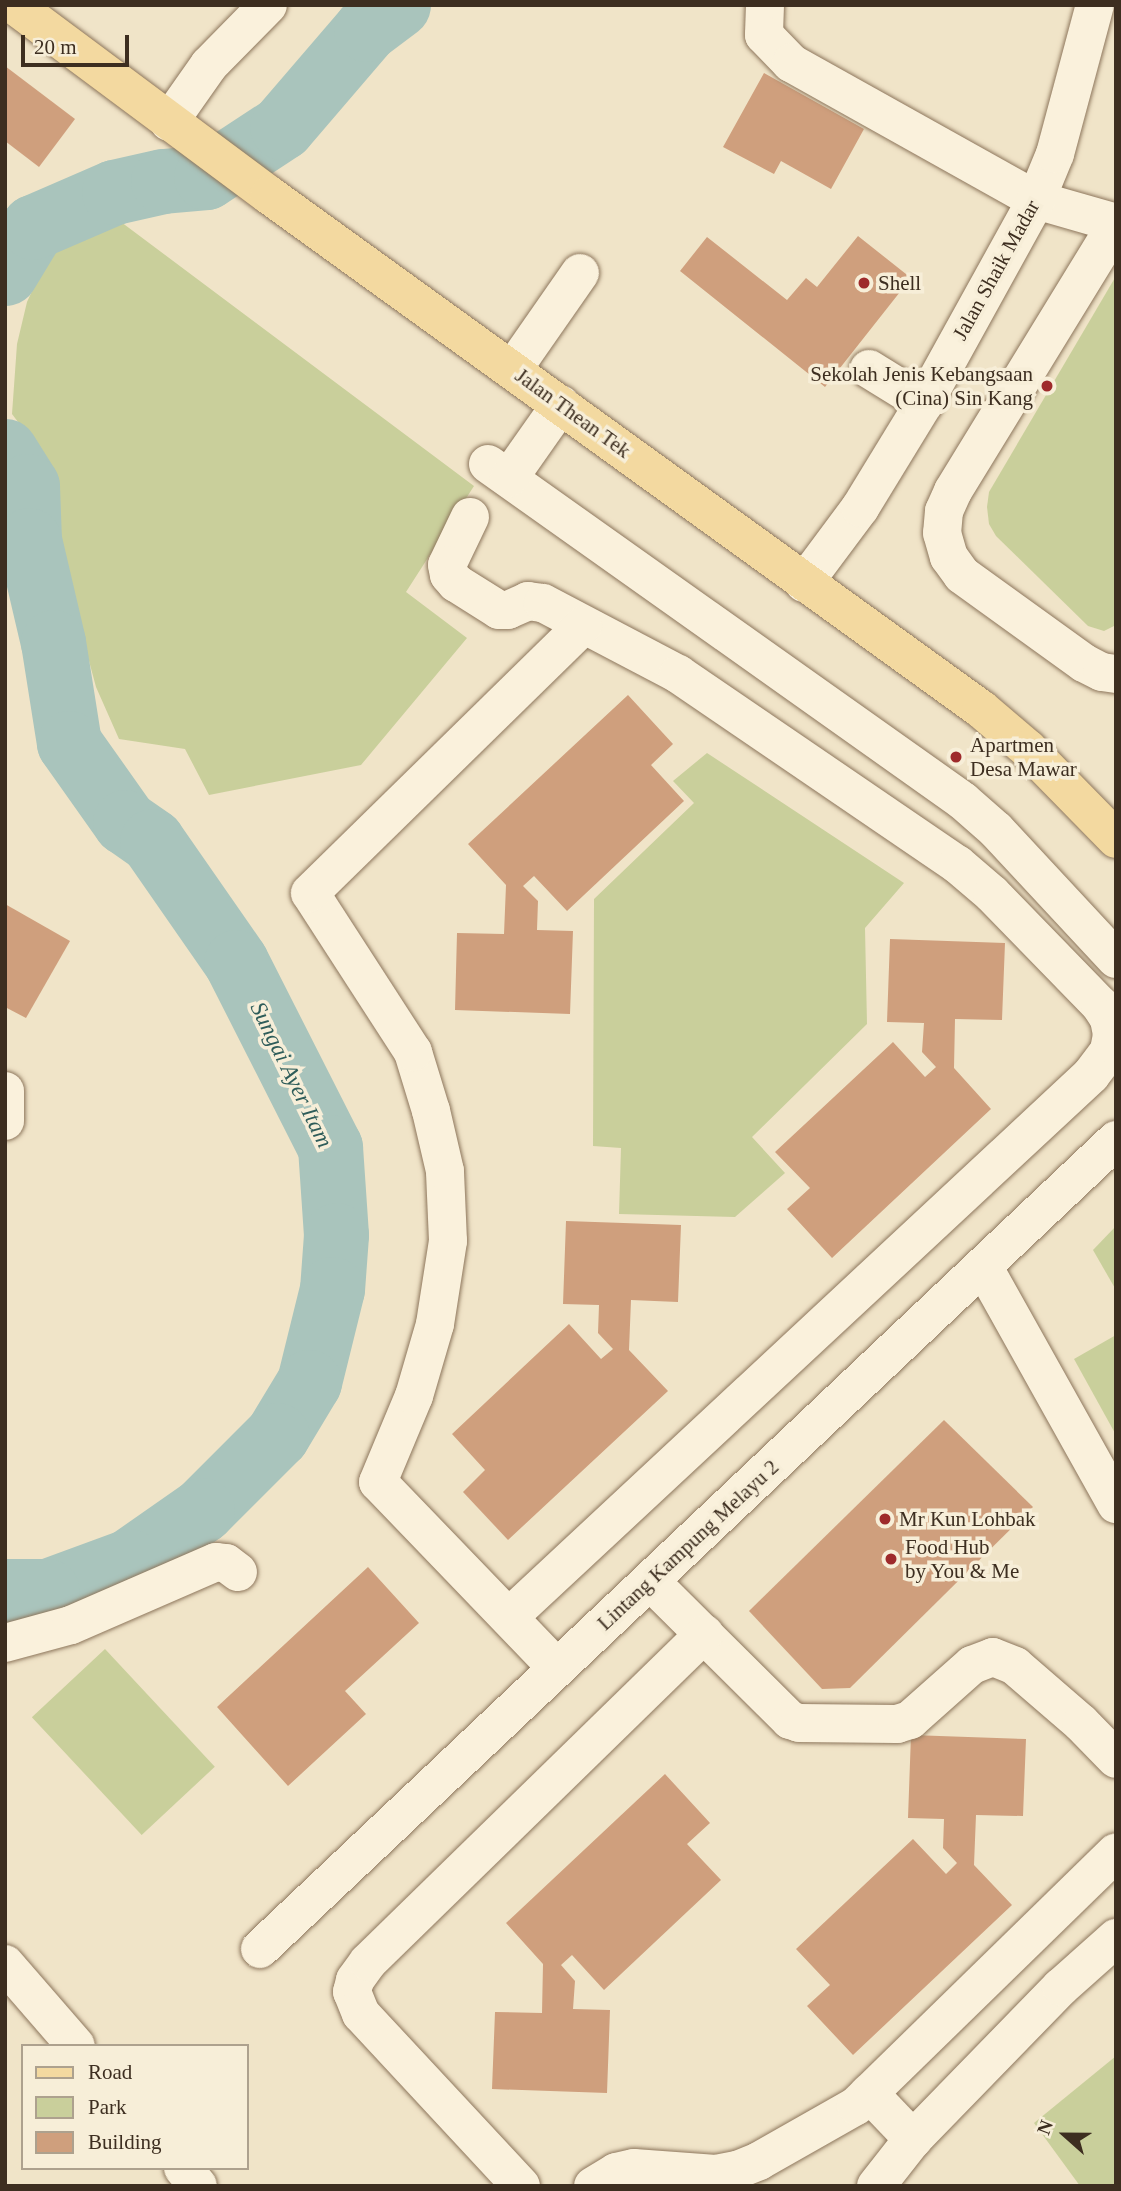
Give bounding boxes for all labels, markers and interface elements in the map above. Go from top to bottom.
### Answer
scale bar [24,21,133,65]
text: 20 m [34,35,77,59]
street label: Jalan Shaik Madar [947,196,1045,344]
place label: Shell [878,270,921,296]
marker: Shell [856,275,872,291]
place label: Sekolah Jenis Kebangsaan (Cina) Sin Kang [810,361,1033,411]
street label: Jalan Thean Tek [510,362,636,464]
marker: Sekolah Jenis Kebangsaan (Cina) Sin Kang [1039,378,1055,394]
place label: Apartmen Desa Mawar [970,732,1077,782]
marker: Apartmen Desa Mawar [948,749,964,765]
water label: Sungai Ayer Itam [244,997,338,1153]
street label: Lintang Kampung Melayu 2 [592,1454,784,1636]
place label: Mr Kun Lohbak [899,1506,1035,1532]
marker: Mr Kun Lohbak [877,1511,893,1527]
place label: Food Hub by You & Me [905,1534,1020,1584]
marker: Food Hub by You & Me [883,1551,899,1567]
legend [21,2044,248,2170]
text: Road [88,2060,132,2084]
text: Park [88,2095,127,2119]
north arrow [1030,2100,1100,2170]
text: N [1033,2117,1057,2137]
text: Building [88,2130,162,2154]

